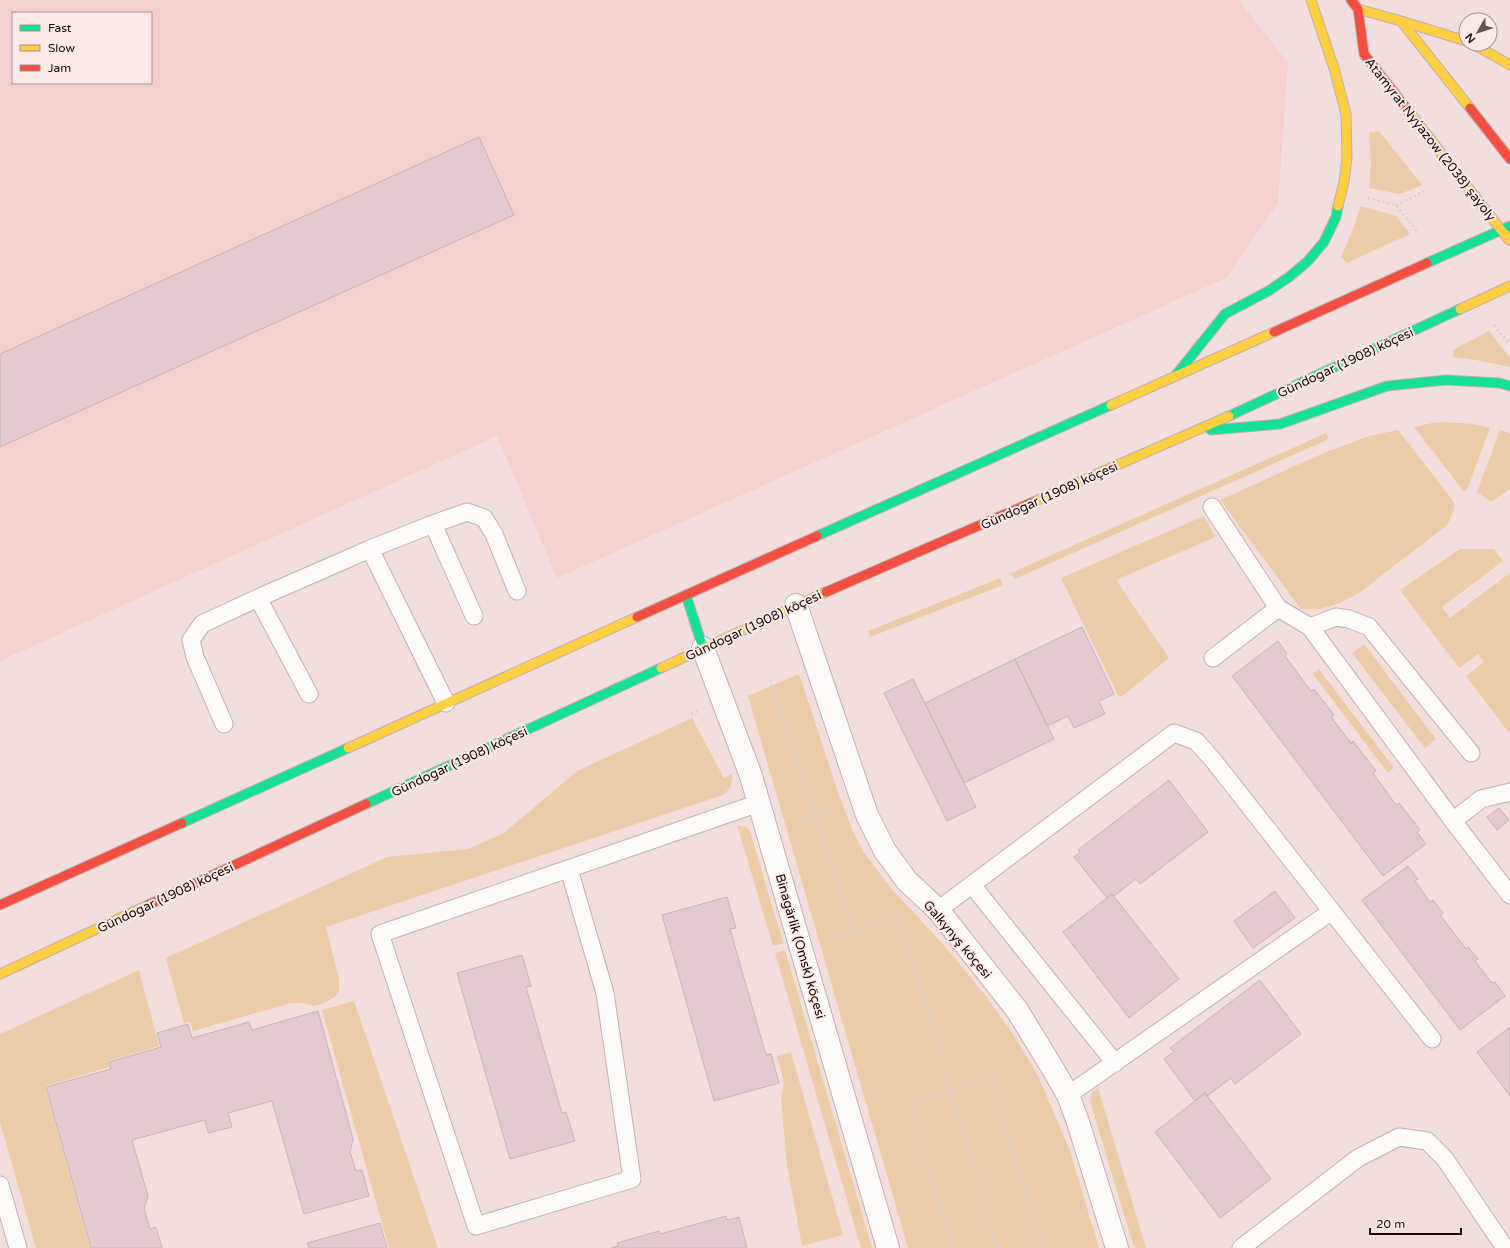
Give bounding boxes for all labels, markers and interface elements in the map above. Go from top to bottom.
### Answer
legend [12,12,152,84]
north arrow [1458,12,1498,52]
text: Fast [48,21,72,35]
text: N [1463,30,1478,46]
text: Slow [48,41,75,55]
street label: Atamyrat Nyýazow (2038) şaýoly [1361,55,1499,225]
text: Jam [48,61,71,75]
street label: Gündogar (1908) köçesi [1275,324,1416,402]
street label: Gündogar (1908) köçesi [978,458,1120,533]
street label: Gündogar (1908) köçesi [683,587,824,665]
street label: Gündogar (1908) köçesi [389,723,530,801]
street label: Gündogar (1908) köçesi [95,859,236,937]
street label: Binagärlik (Omsk) köçesi [772,872,828,1021]
street label: Galkynyş köçesi [920,897,995,982]
scale bar [1370,1210,1461,1236]
text: 20 m [1376,1217,1405,1231]

